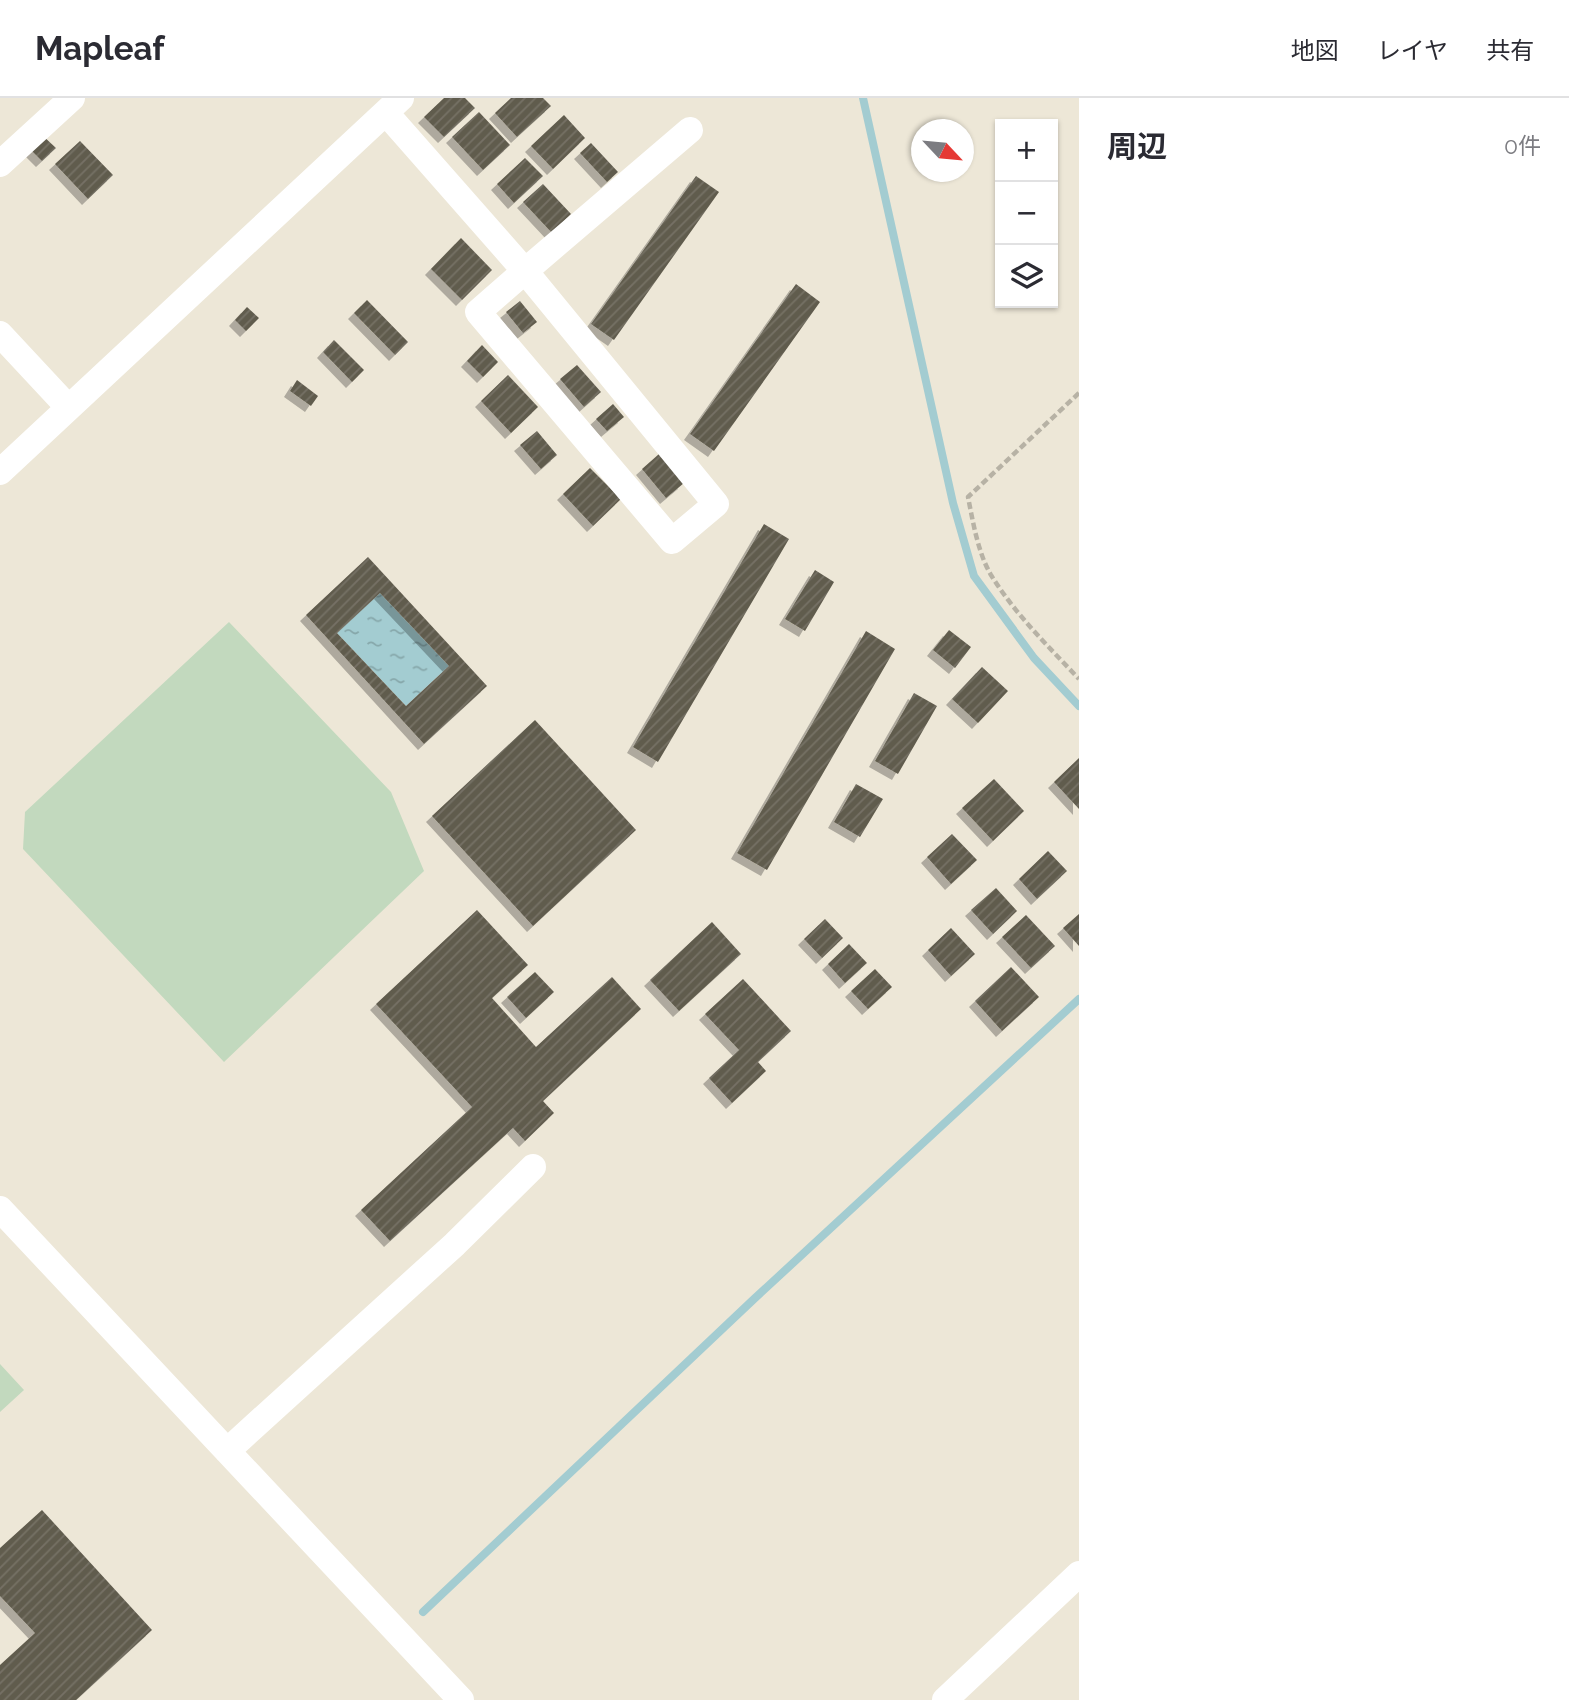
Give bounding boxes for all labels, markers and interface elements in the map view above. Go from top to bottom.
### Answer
text: Mapleaf [35,29,165,68]
text: 地図 [1291,36,1339,65]
text: レイヤ [1377,36,1448,65]
text: 共有 [1486,36,1534,65]
north arrow [911,119,974,182]
map controls [995,119,1058,308]
button: + [995,119,1058,182]
text: 周辺 [1107,129,1167,164]
text: 0件 [1504,132,1541,159]
button: − [995,182,1058,245]
button: layers [995,245,1058,308]

